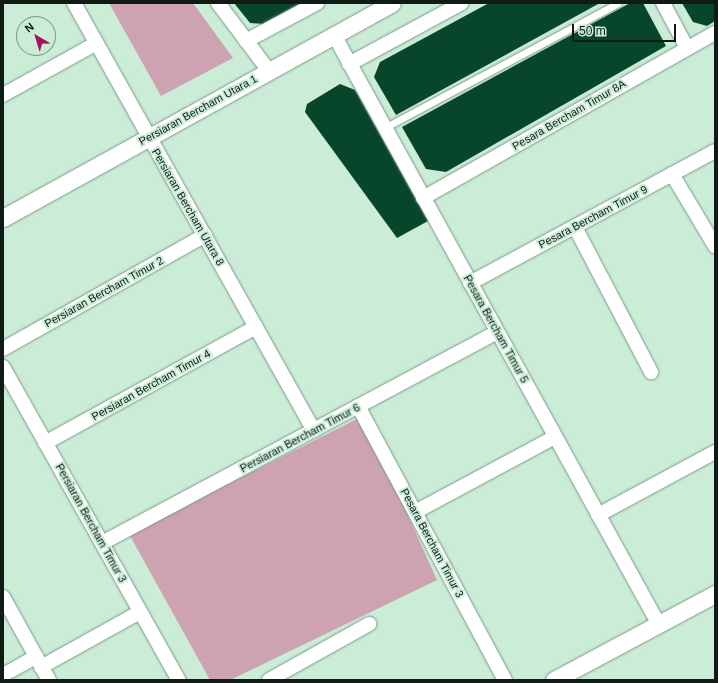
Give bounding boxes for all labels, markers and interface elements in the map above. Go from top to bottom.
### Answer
north arrow [16,16,56,56]
scale bar [574,16,678,42]
text: N [22,20,36,35]
text: 50 m [579,24,606,38]
street label: Persiaran Bercham Utara 1 [137,72,259,148]
street label: Pesara Bercham Timur 8A [510,77,628,153]
street label: Persiaran Bercham Utara 8 [149,146,227,268]
street label: Pesara Bercham Timur 9 [536,183,650,251]
street label: Persiaran Bercham Timur 2 [42,254,166,330]
street label: Pesara Bercham Timur 5 [461,273,531,385]
street label: Persiaran Bercham Timur 4 [89,347,213,423]
street label: Persiaran Bercham Timur 6 [238,401,362,475]
street label: Persiaran Bercham Timur 3 [53,461,129,585]
street label: Pesara Bercham Timur 3 [398,486,466,600]

